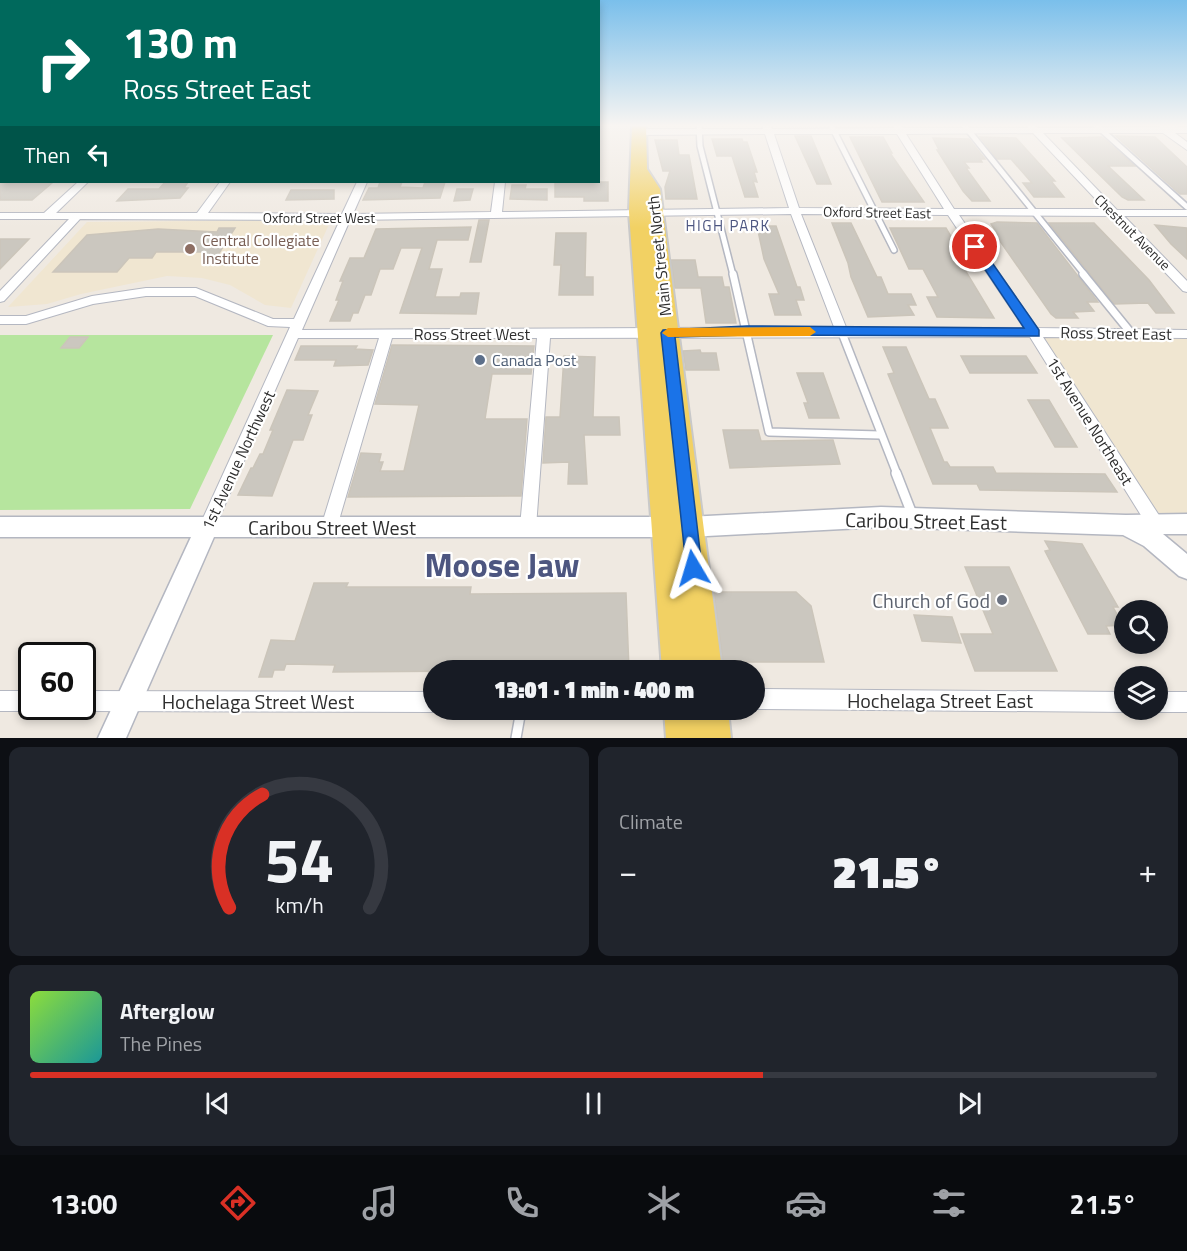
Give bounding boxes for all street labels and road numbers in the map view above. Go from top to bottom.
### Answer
street label: Chestnut Avenue [1090,189,1176,275]
street label: Main Street North [641,195,677,317]
street label: Oxford Street East [823,201,931,223]
street label: Oxford Street West [263,207,375,228]
street label: Ross Street East [1060,320,1172,346]
street label: Ross Street West [414,322,531,346]
street label: 1st Avenue Northeast [1041,352,1139,490]
street label: 1st Avenue Northwest [195,386,281,534]
street label: Caribou Street East [845,504,1007,538]
street label: Caribou Street West [248,512,416,543]
street label: Hochelaga Street East [847,685,1033,716]
street label: Hochelaga Street West [162,686,354,717]

